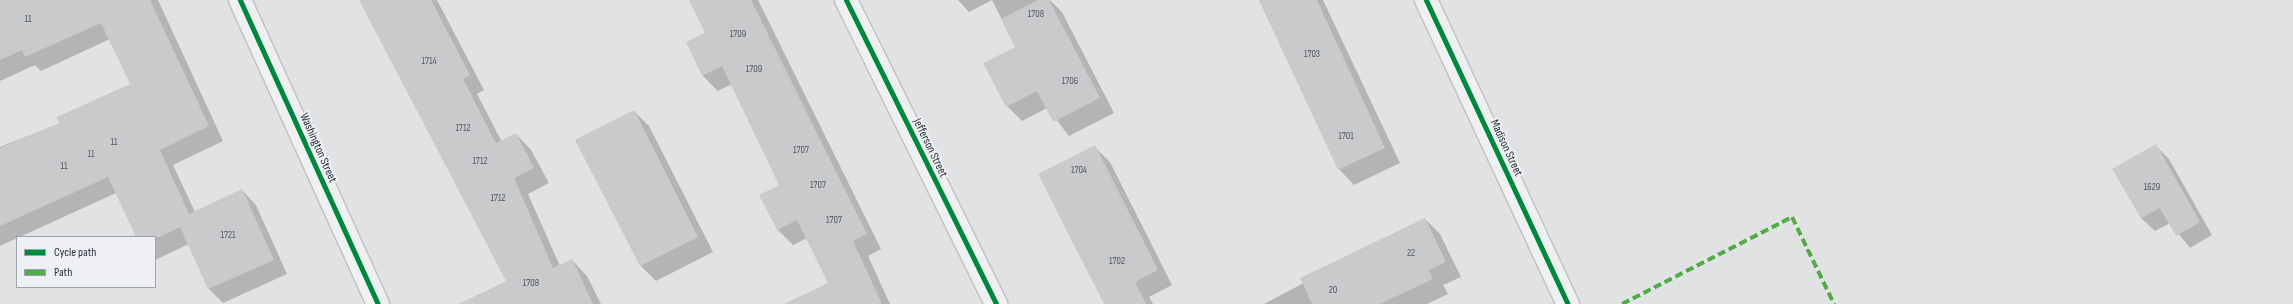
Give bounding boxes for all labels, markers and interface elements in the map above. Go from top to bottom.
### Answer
house number: 1708 [1028,9,1044,21]
house number: 11 [25,14,31,26]
house number: 1709 [730,29,746,41]
house number: 1703 [1304,49,1320,61]
house number: 1714 [421,56,437,68]
house number: 1709 [746,64,762,76]
house number: 1706 [1062,76,1078,88]
street label: Washington Street [296,111,340,185]
street label: Jefferson Street [910,116,950,180]
street label: Madison Street [1487,117,1525,179]
house number: 1712 [455,123,471,135]
house number: 1701 [1338,131,1354,143]
house number: 11 [111,137,117,149]
house number: 1707 [793,145,809,157]
house number: 11 [88,149,94,161]
house number: 1712 [472,156,488,168]
house number: 11 [61,161,67,173]
house number: 1704 [1071,165,1087,177]
house number: 1707 [810,180,826,192]
house number: 1629 [2144,182,2160,194]
house number: 1712 [490,193,506,205]
house number: 1707 [826,215,842,227]
house number: 1721 [220,230,236,242]
legend [16,236,156,288]
text: Cycle path [54,245,96,260]
house number: 22 [1407,248,1415,260]
house number: 1702 [1109,256,1125,268]
text: Path [54,265,72,280]
house number: 1708 [523,278,539,290]
house number: 20 [1329,285,1337,297]

